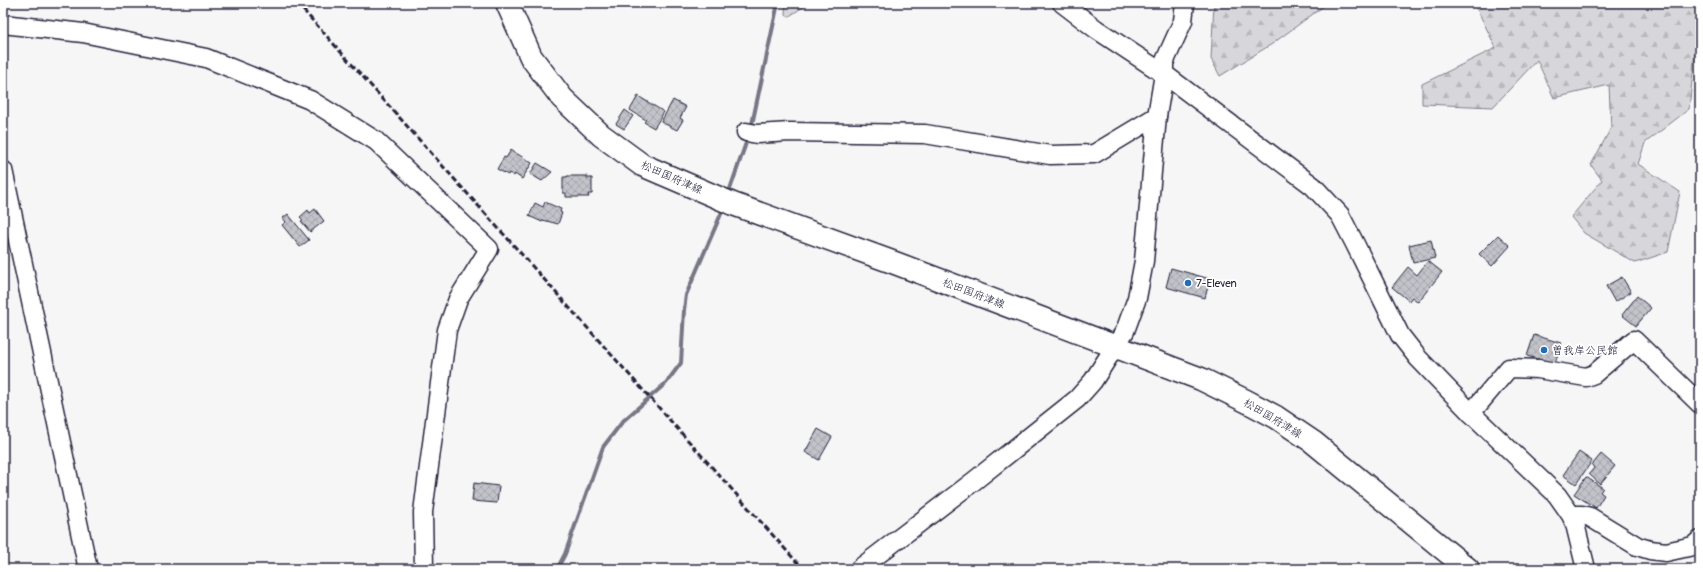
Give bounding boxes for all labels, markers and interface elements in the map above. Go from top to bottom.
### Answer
street label: 松田国府津線 [639,158,705,197]
street label: 松田国府津線 [941,276,1007,311]
place label: 7-Eleven [1196,277,1237,290]
marker: 7-Eleven [1183,278,1193,288]
place label: 曽我岸公民館 [1552,344,1618,357]
marker: 曽我岸公民館 [1539,345,1549,355]
street label: 松田国府津線 [1241,396,1304,441]

